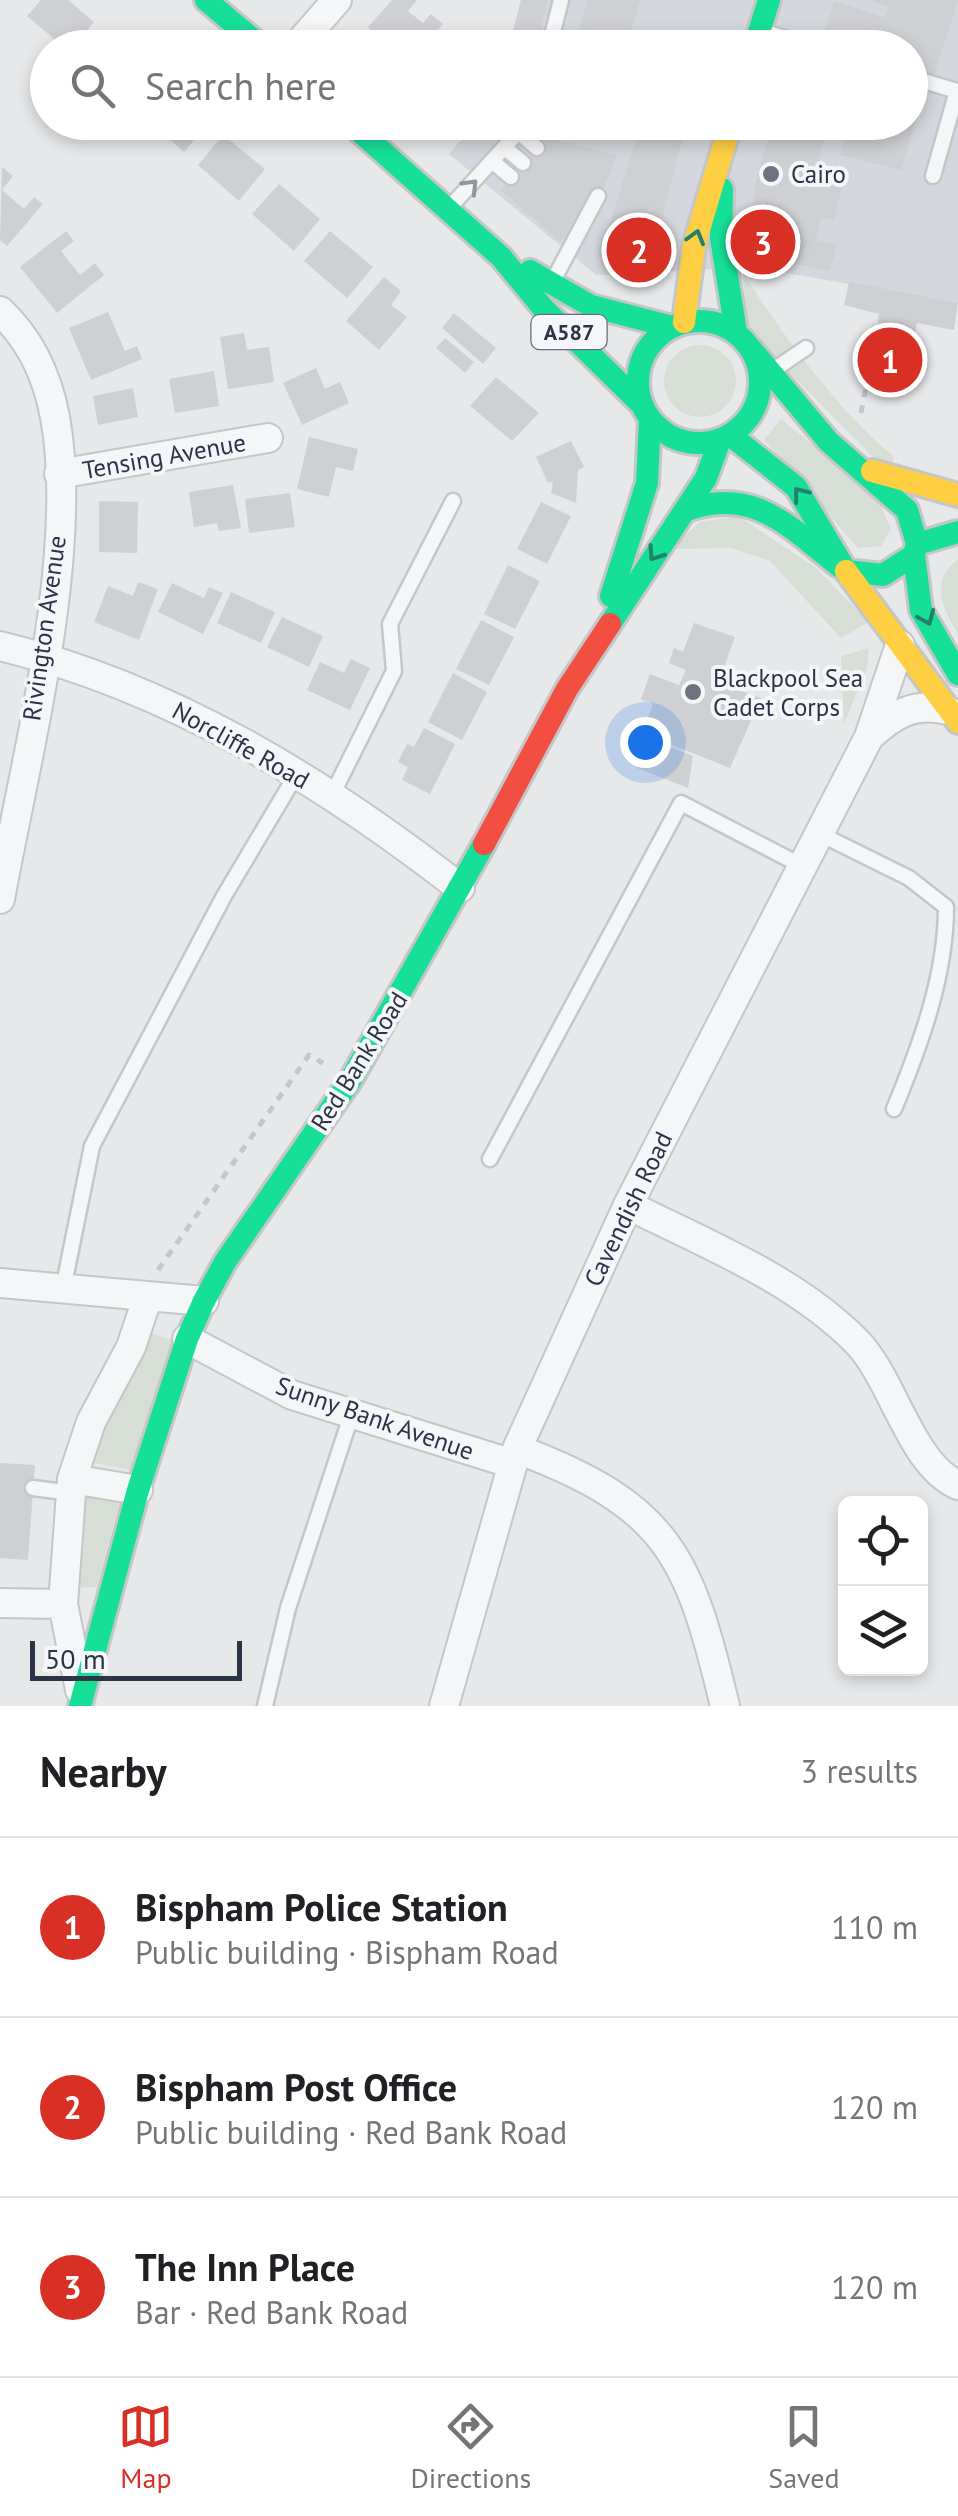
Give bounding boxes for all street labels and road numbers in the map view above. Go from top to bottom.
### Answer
road number: A587 [532,315,606,349]
street label: Tensing Avenue [80,426,248,486]
street label: Rivington Avenue [15,533,73,723]
street label: Norcliffe Road [167,694,315,796]
street label: Red Bank Road [304,986,414,1136]
street label: Cavendish Road [577,1126,679,1292]
street label: Sunny Bank Avenue [272,1369,478,1467]

